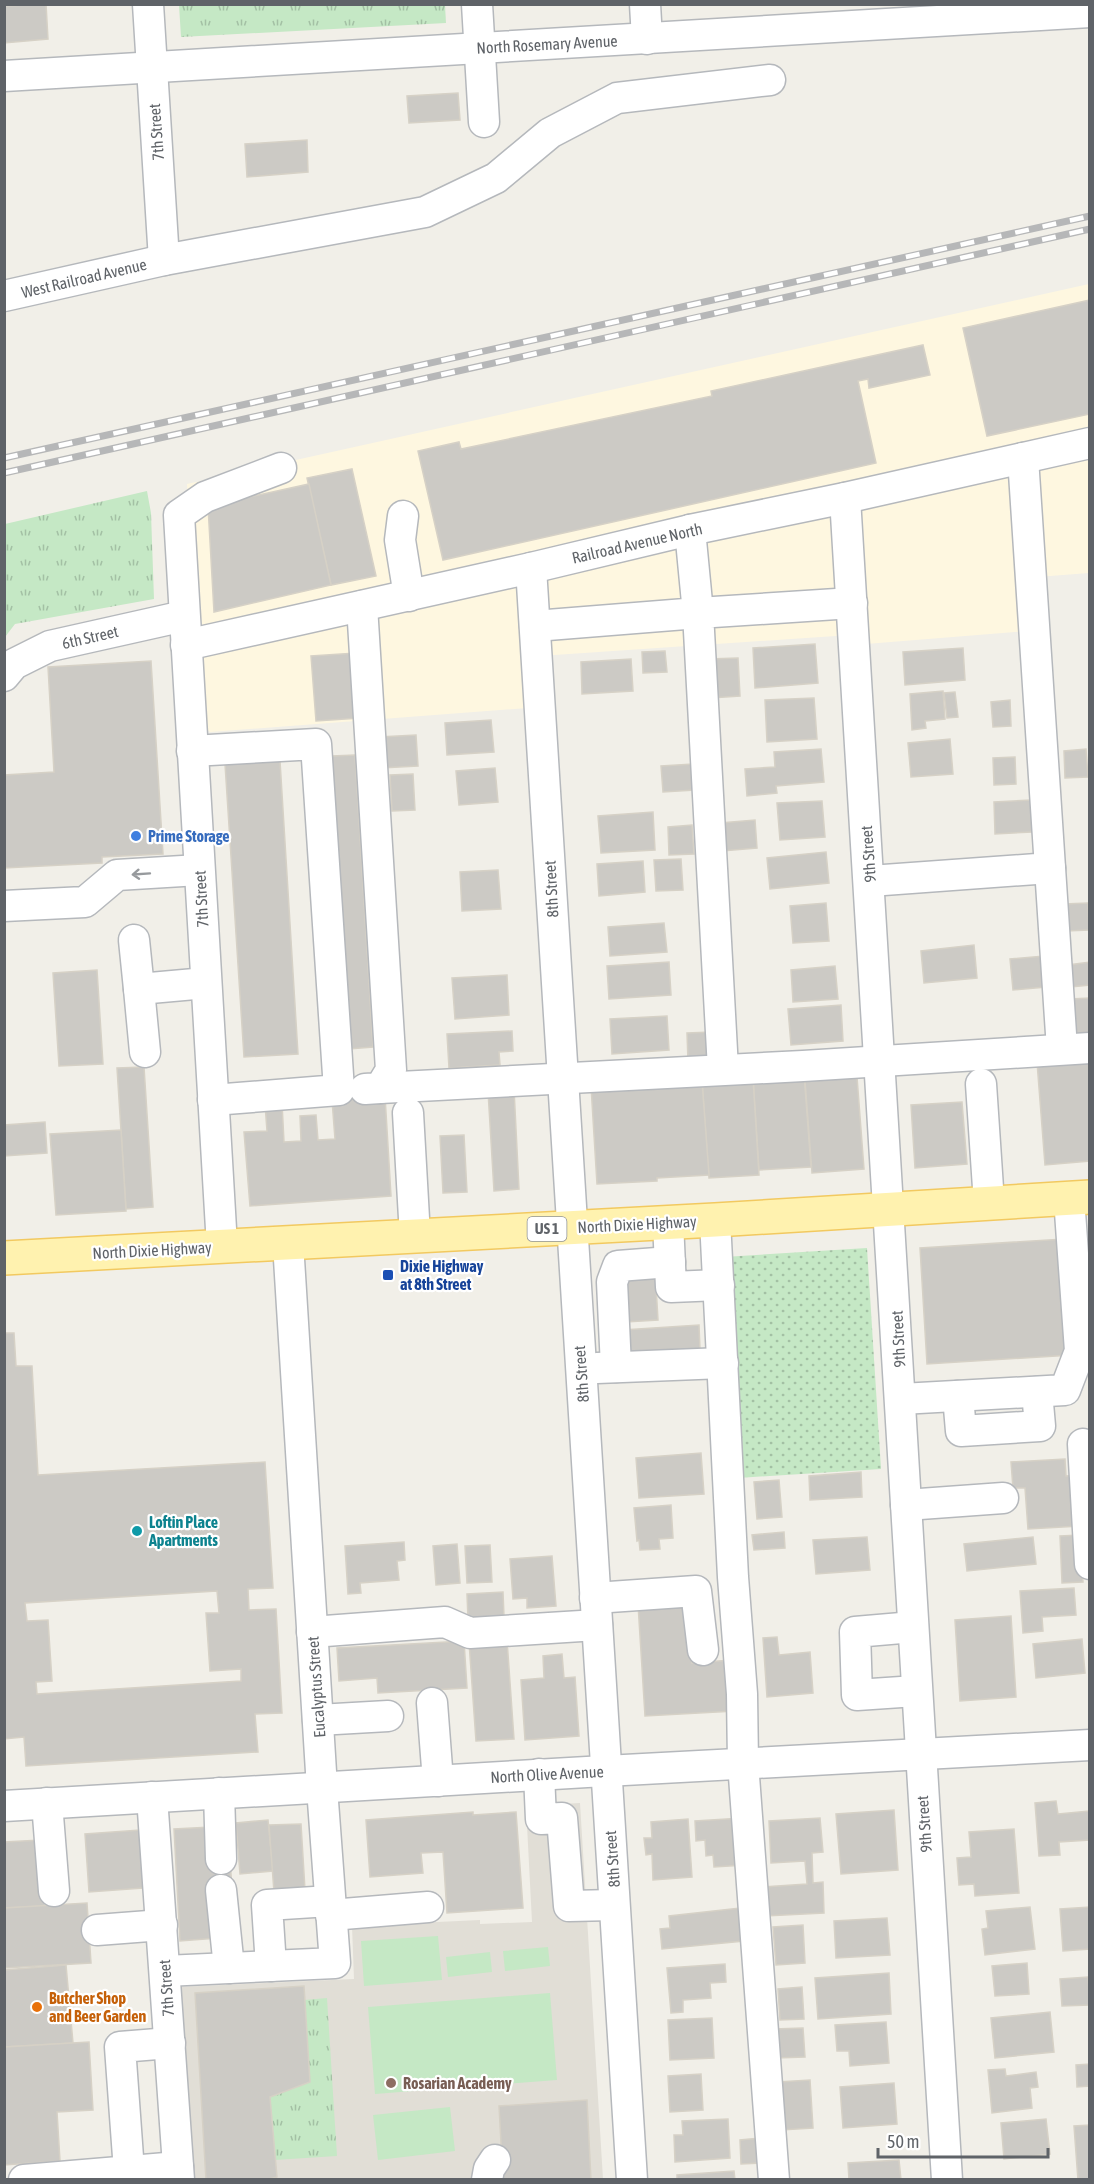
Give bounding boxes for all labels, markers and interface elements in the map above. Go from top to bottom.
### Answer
street label: North Rosemary Avenue [476,31,618,58]
street label: 7th Street [145,102,167,161]
street label: West Railroad Avenue [20,255,148,301]
street label: Railroad Avenue North [570,519,704,567]
street label: 6th Street [60,622,120,652]
street label: 9th Street [857,824,879,883]
place label: Prime Storage [148,827,230,845]
marker: Prime Storage [129,829,143,843]
street label: 8th Street [540,860,561,918]
one-way arrow [131,868,151,879]
street label: 7th Street [190,870,211,928]
street label: North Dixie Highway [577,1212,698,1237]
road number: US 1 [528,1217,566,1241]
street label: North Dixie Highway [92,1238,213,1263]
place label: Dixie Highway at 8th Street [400,1257,484,1293]
marker: Dixie Highway at 8th Street [381,1268,395,1282]
street label: 9th Street [887,1310,908,1368]
street label: 8th Street [570,1344,592,1403]
place label: Loftin Place Apartments [148,1513,218,1549]
marker: Loftin Place Apartments [130,1524,144,1538]
street label: Eucalyptus Street [303,1635,330,1738]
street label: North Olive Avenue [490,1762,604,1786]
street label: 9th Street [913,1794,935,1853]
street label: 8th Street [601,1829,623,1888]
street label: 7th Street [155,1958,177,2017]
place label: Butcher Shop and Beer Garden [49,1989,146,2025]
marker: Butcher Shop and Beer Garden [30,2000,44,2014]
place label: Rosarian Academy [403,2074,512,2092]
marker: Rosarian Academy [384,2076,398,2090]
scale bar [878,2121,1048,2159]
text: 50 m [887,2131,919,2152]

